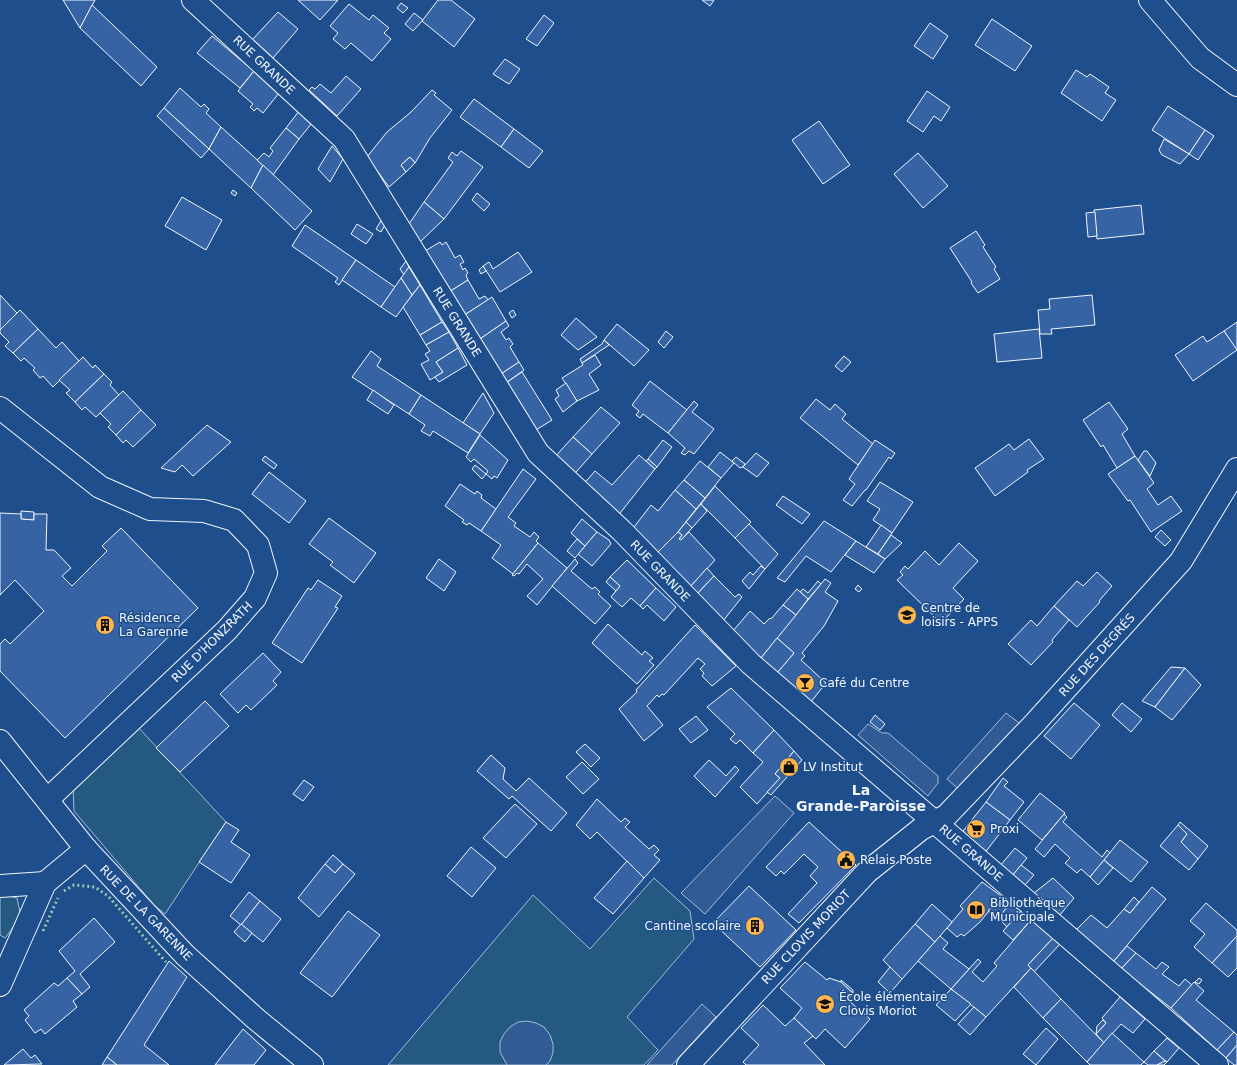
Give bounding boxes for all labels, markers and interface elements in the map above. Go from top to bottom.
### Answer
street label: RUE GRANDE [230,33,298,97]
street label: RUE GRANDE [430,285,484,359]
street label: RUE GRANDE [627,537,693,605]
street label: RUE D'HONZRATH [169,599,255,685]
place label: Centre de loisirs - APPS [921,601,998,629]
school or university icon: Centre de loisirs - APPS [896,604,918,626]
street label: RUE DES DEGRÉS [1055,610,1138,699]
place label: Résidence La Garenne [119,611,188,639]
building icon: Résidence La Garenne [94,614,116,636]
bar icon: Café du Centre [794,672,816,694]
place label: Café du Centre [819,676,909,690]
shop icon: LV Institut [778,756,800,778]
place label: LV Institut [803,760,863,774]
district label: La Grande-Paroisse [796,782,926,814]
supermarket icon: Proxi [965,818,987,840]
street label: RUE GRANDE [936,822,1006,884]
place label: Proxi [990,822,1019,836]
public building icon: Relais Poste [835,849,857,871]
place label: Relais Poste [860,853,932,867]
street label: RUE DE LA GARENNE [97,862,195,964]
street label: RUE CLOVIS MORIOT [759,886,854,987]
place label: Bibliothèque Municipale [990,896,1066,924]
library icon: Bibliothèque Municipale [965,899,987,921]
building icon: Cantine scolaire [744,915,766,937]
place label: Cantine scolaire [645,919,741,933]
place label: École élémentaire Clovis Moriot [839,989,947,1018]
school or university icon: École élémentaire Clovis Moriot [814,993,836,1015]

